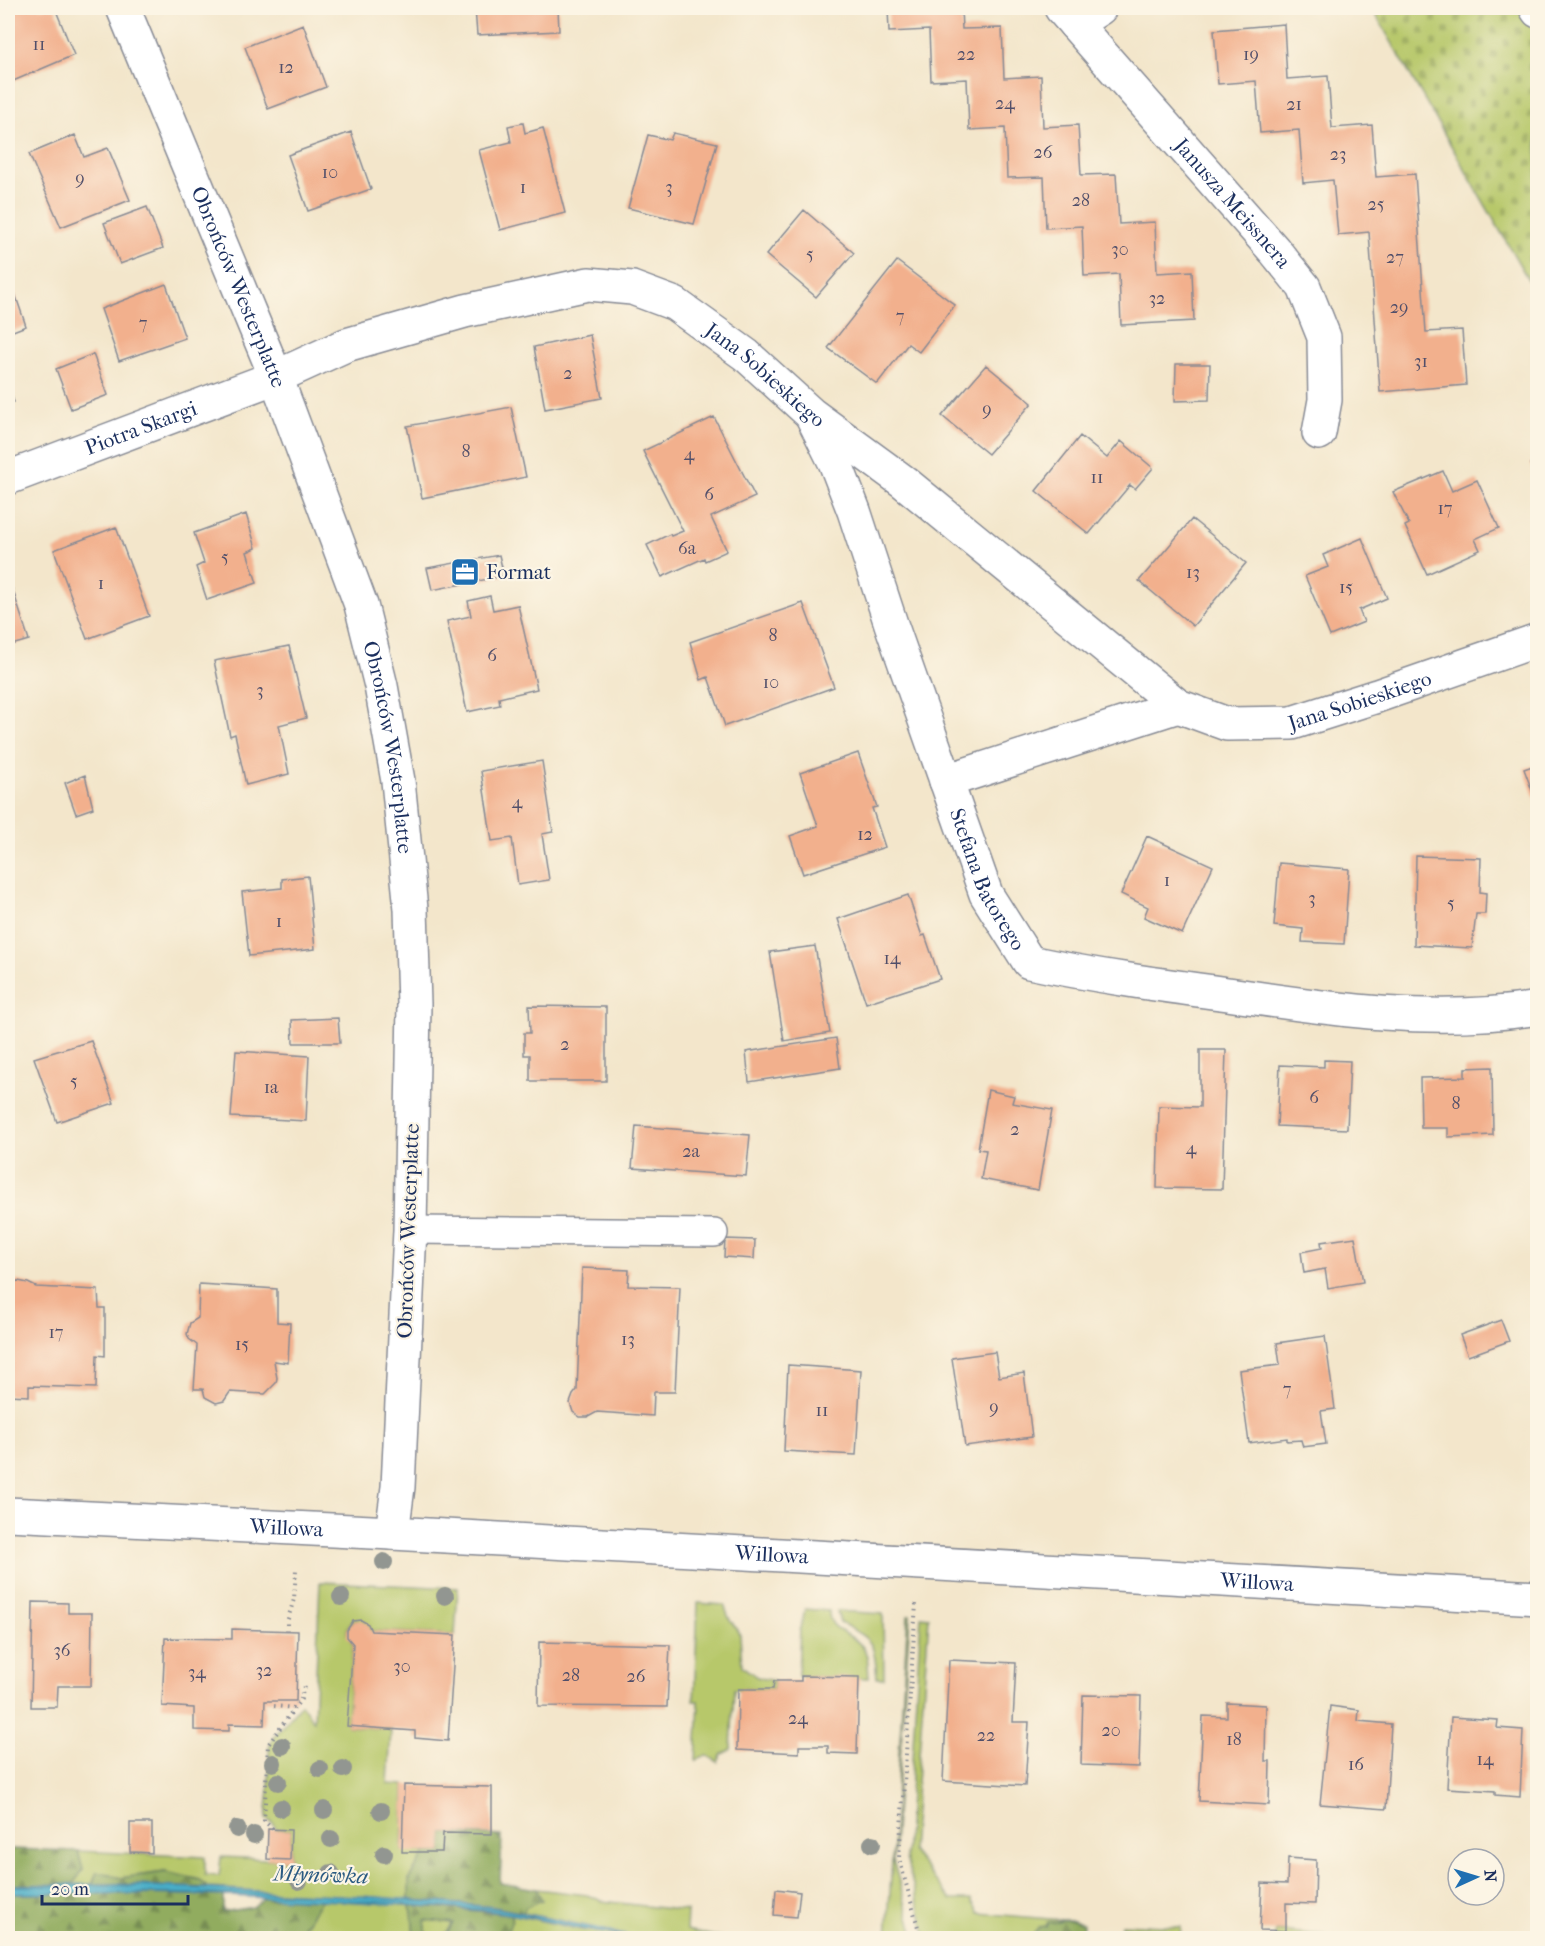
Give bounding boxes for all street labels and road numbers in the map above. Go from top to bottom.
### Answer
street label: Janusza Meissnera [1168,132,1296,273]
street label: Obrońców Westerplatte [186,183,291,391]
street label: Jana Sobieskiego [699,317,830,432]
street label: Piotra Skargi [82,396,200,460]
street label: Obrońców Westerplatte [358,638,417,855]
street label: Jana Sobieskiego [1283,666,1435,736]
street label: Stefana Batorego [945,805,1030,955]
street label: Obrońców Westerplatte [392,1123,424,1339]
street label: Willowa [248,1514,324,1542]
street label: Willowa [734,1540,810,1569]
street label: Willowa [1219,1568,1295,1596]

